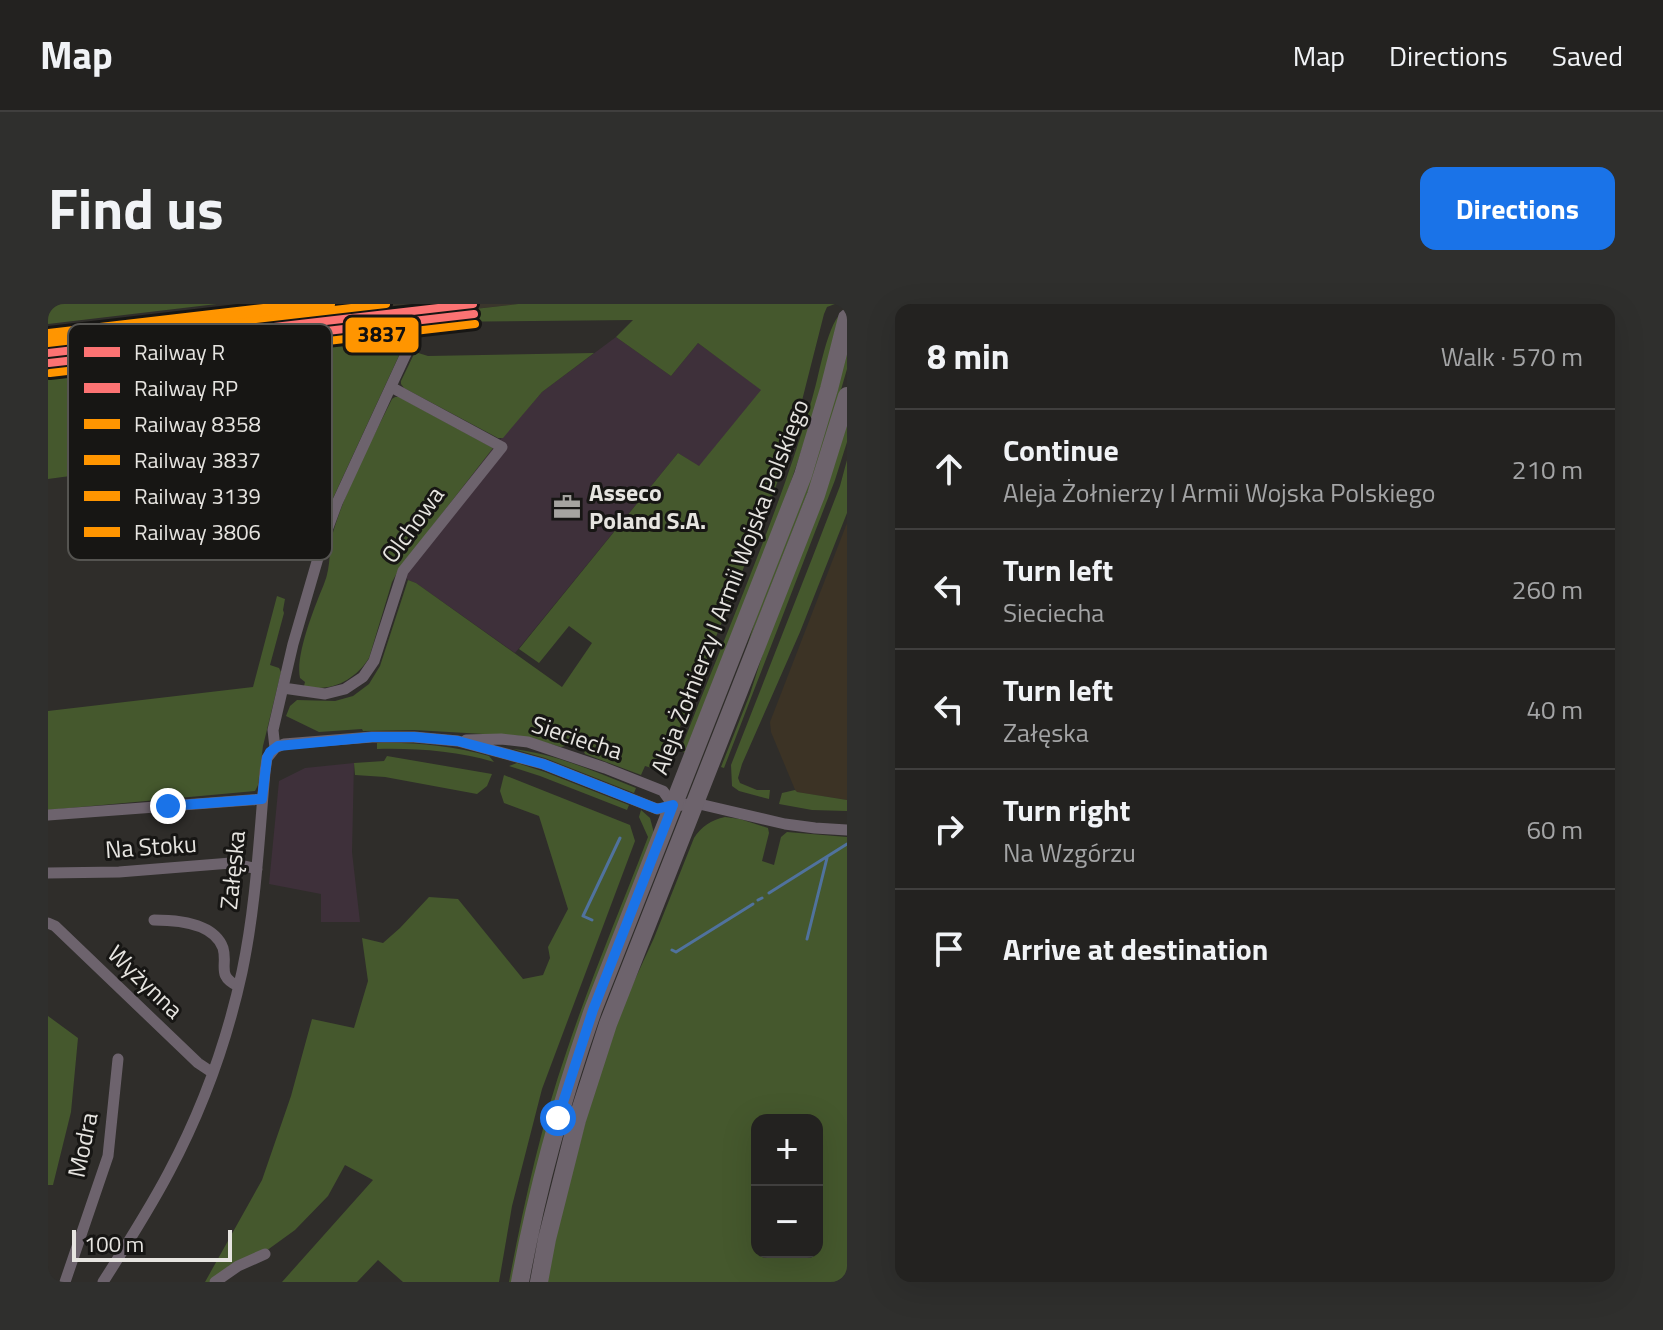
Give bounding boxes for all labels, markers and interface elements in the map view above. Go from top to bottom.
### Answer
text: Map [40,26,113,84]
text: Map [1293,34,1345,77]
text: Directions [1389,34,1508,77]
text: Saved [1552,34,1623,77]
text: Find us [48,166,224,251]
button: Directions [1420,167,1615,250]
line badge: 3837 [344,316,420,354]
text: 3837 [357,317,407,351]
legend [68,324,332,560]
text: 8 min [927,330,1010,382]
text: Railway R [134,335,225,369]
text: Walk · 570 m [1441,337,1583,376]
text: Railway RP [134,371,238,405]
street label: Aleja Żołnierzy I Armii Wojska Polskiego [641,394,817,779]
text: Railway 8358 [134,407,261,441]
text: Continue [1003,427,1119,473]
text: Railway 3837 [134,443,261,477]
icon: ahead [927,447,971,491]
text: 210 m [1512,450,1583,489]
text: Aleja Żołnierzy I Armii Wojska Polskiego [1003,473,1436,512]
place label: Asseco Poland S.A. [589,474,706,538]
street label: Olchowa [372,478,452,570]
text: Railway 3139 [134,479,261,513]
office icon: Asseco Poland S.A. [552,492,582,522]
text: Railway 3806 [134,515,261,549]
text: Turn left [1003,547,1113,593]
icon: left [927,567,971,611]
text: 260 m [1512,570,1583,609]
text: Sieciecha [1003,593,1104,632]
text: Turn left [1003,667,1113,713]
icon: left [927,687,971,731]
text: 40 m [1526,690,1583,729]
street label: Sieciecha [527,705,627,769]
text: Załęska [1003,713,1089,752]
text: Turn right [1003,787,1131,833]
route end [150,788,186,824]
icon: right [927,807,971,851]
text: 60 m [1526,810,1583,849]
street label: Na Stoku [104,825,198,867]
street label: Załęska [210,829,254,911]
text: Na Wzgórzu [1003,833,1136,872]
text: Arrive at destination [1003,926,1268,972]
icon: arrive [927,927,971,971]
street label: Wyżynna [100,936,192,1027]
route start [540,1100,576,1136]
street label: Modra [58,1109,106,1181]
map controls [751,1114,823,1258]
button: + [751,1114,823,1186]
button: − [751,1186,823,1258]
scale bar [72,1226,232,1262]
text: 100 m [84,1227,144,1261]

